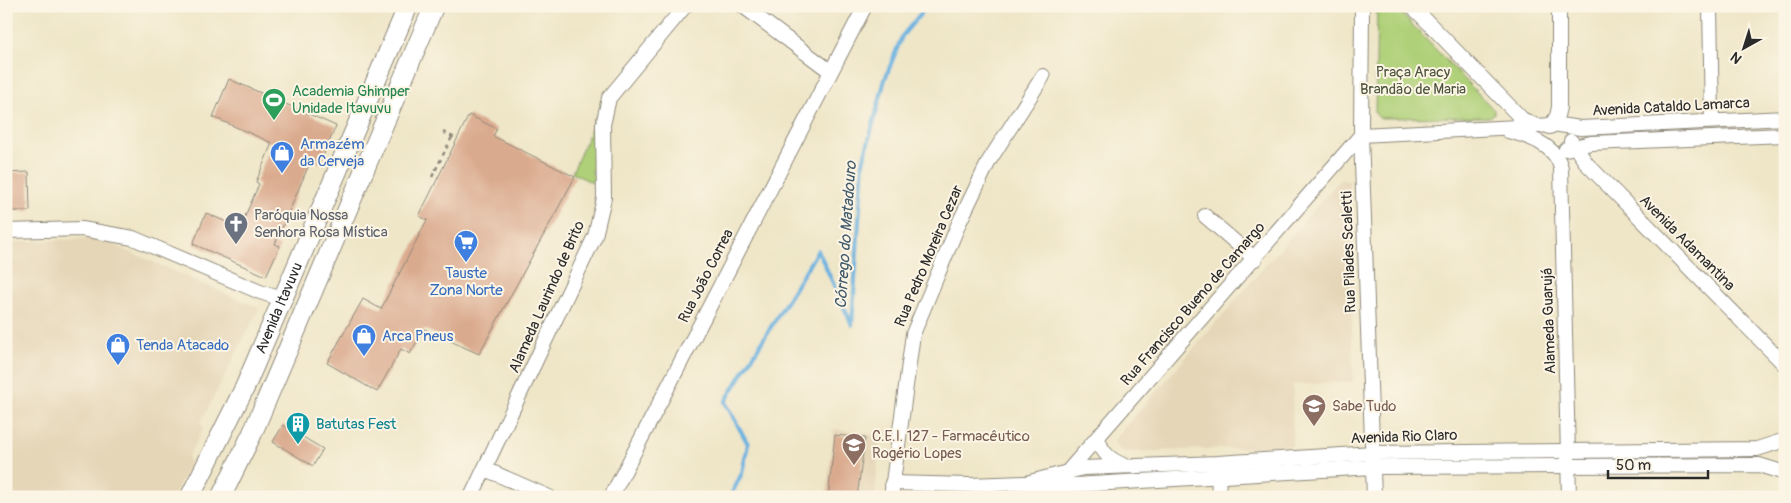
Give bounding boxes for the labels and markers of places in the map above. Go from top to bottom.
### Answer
place label: Academia Ghimper Unidade Itavuvu [292,82,411,118]
sports icon: Academia Ghimper Unidade Itavuvu [261,87,287,121]
place label: Armazém da Cerveja [300,135,365,171]
shop icon: Armazém da Cerveja [269,140,295,174]
place label: Paróquia Nossa Senhora Rosa Mística [254,206,388,242]
church icon: Paróquia Nossa Senhora Rosa Mística [223,211,249,245]
supermarket icon: Tauste Zona Norte [453,229,479,263]
place label: Tauste Zona Norte [429,264,503,300]
shop icon: Arca Pneus [351,323,377,357]
place label: Arca Pneus [382,327,454,346]
shop icon: Tenda Atacado [105,332,131,366]
place label: Tenda Atacado [136,336,229,355]
school or university icon: Sabe Tudo [1301,393,1327,427]
place label: Sabe Tudo [1332,397,1396,416]
building icon: Batutas Fest [285,411,311,445]
place label: Batutas Fest [316,415,397,434]
place label: C.E.I. 127 - Farmacêutico Rogério Lopes [872,427,1030,463]
school or university icon: C.E.I. 127 - Farmacêutico Rogério Lopes [841,432,867,466]

